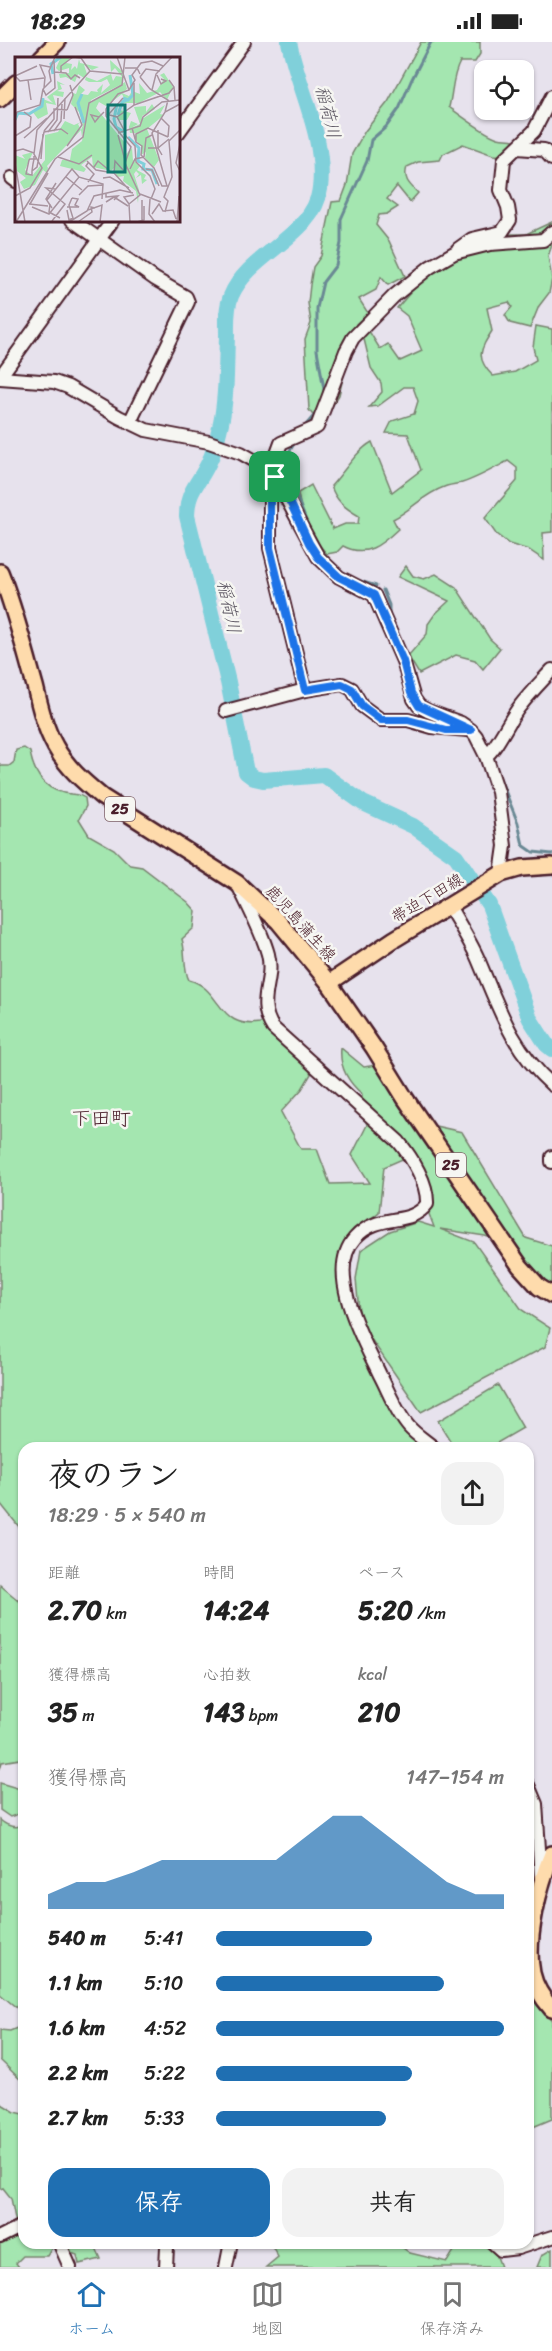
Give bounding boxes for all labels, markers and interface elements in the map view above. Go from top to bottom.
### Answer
text: 18:29 [30,2,86,41]
inset map [15,57,180,222]
map controls [474,60,534,120]
button: locate [474,60,534,120]
water label: 稲荷川 [306,82,350,142]
pin [249,451,300,502]
icon: arrive [258,460,291,493]
water label: 稲荷川 [208,577,250,637]
road number: 25 [105,797,135,821]
street label: 帯迫下田線 [385,865,469,931]
street label: 鹿児島蒲生線 [258,878,344,968]
district label: 下田町 [71,1101,131,1136]
road number: 25 [436,1153,466,1177]
text: 夜のラン [48,1446,180,1504]
button: share [441,1462,504,1525]
text: 18:29 · 5 × 540 m [48,1498,206,1533]
text: 距離 [48,1558,80,1587]
text: 時間 [203,1558,235,1587]
text: ペース [358,1558,405,1587]
text: 2.70 [48,1587,102,1633]
text: 14:24 [203,1587,270,1633]
text: 5:20 [358,1587,413,1633]
text: km [102,1599,127,1628]
text: /km [413,1599,446,1628]
text: 獲得標高 [48,1660,112,1689]
text: 心拍数 [203,1660,251,1689]
text: kcal [358,1660,387,1689]
text: 35 [48,1689,78,1735]
text: 143 [203,1689,245,1735]
text: 210 [358,1689,401,1735]
text: m [78,1701,95,1730]
text: bpm [245,1701,278,1730]
text: 獲得標高 [48,1760,128,1795]
text: 147–154 m [406,1760,504,1795]
text: 540 m [48,1921,106,1956]
text: 5:41 [144,1921,183,1956]
text: 1.1 km [48,1966,102,2001]
text: 5:10 [144,1966,183,2001]
text: 1.6 km [48,2011,105,2046]
text: 4:52 [144,2011,186,2046]
text: 2.2 km [48,2056,108,2091]
text: 5:22 [144,2056,185,2091]
text: 2.7 km [48,2101,108,2136]
text: 5:33 [144,2101,184,2136]
button: 保存 [48,2168,270,2237]
button: 共有 [282,2168,504,2237]
tab: ホーム [68,2278,115,2343]
tab: 地図 [251,2278,284,2343]
tab: 保存済み [420,2278,484,2343]

